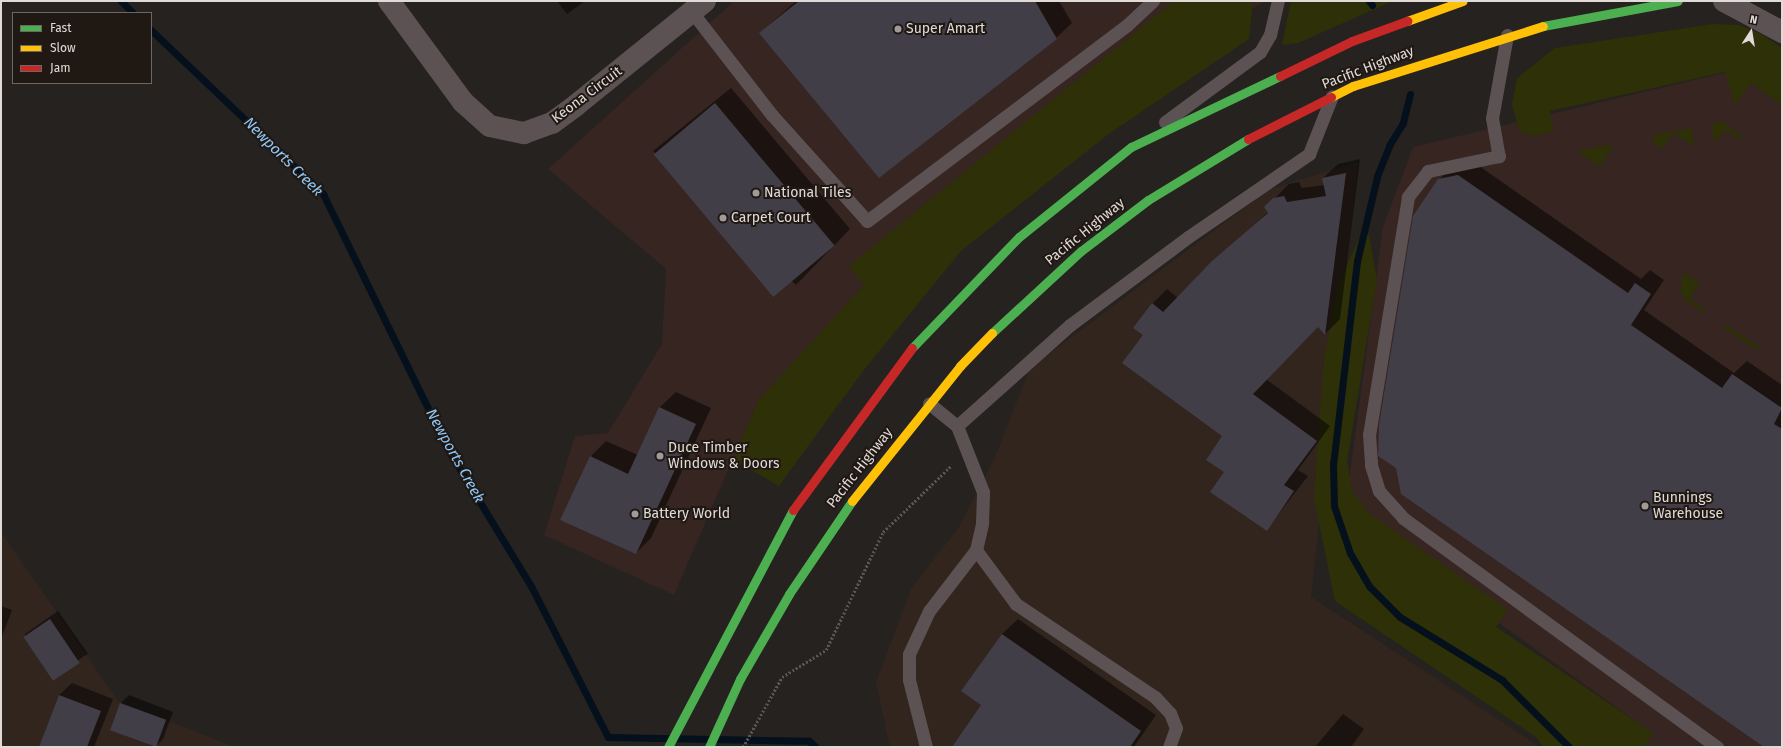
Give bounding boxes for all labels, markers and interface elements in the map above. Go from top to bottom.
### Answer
legend [12,12,152,84]
north arrow [1731,12,1771,52]
text: N [1749,13,1759,27]
text: Fast [50,21,72,35]
place label: Super Amart [906,21,985,37]
marker: Super Amart [893,24,903,34]
text: Slow [50,41,76,55]
street label: Pacific Highway [1320,43,1416,93]
text: Jam [50,61,70,75]
street label: Keona Circuit [548,63,626,127]
water label: Newports Creek [240,114,326,200]
place label: National Tiles [764,185,851,201]
marker: National Tiles [751,188,761,198]
street label: Pacific Highway [1042,195,1128,269]
place label: Carpet Court [731,210,811,226]
marker: Carpet Court [718,213,728,223]
water label: Newports Creek [422,406,488,506]
street label: Pacific Highway [823,425,897,511]
place label: Duce Timber Windows & Doors [668,440,780,472]
marker: Duce Timber Windows & Doors [655,451,665,461]
place label: Bunnings Warehouse [1653,490,1723,522]
marker: Bunnings Warehouse [1640,501,1650,511]
place label: Battery World [643,506,730,522]
marker: Battery World [630,509,640,519]

